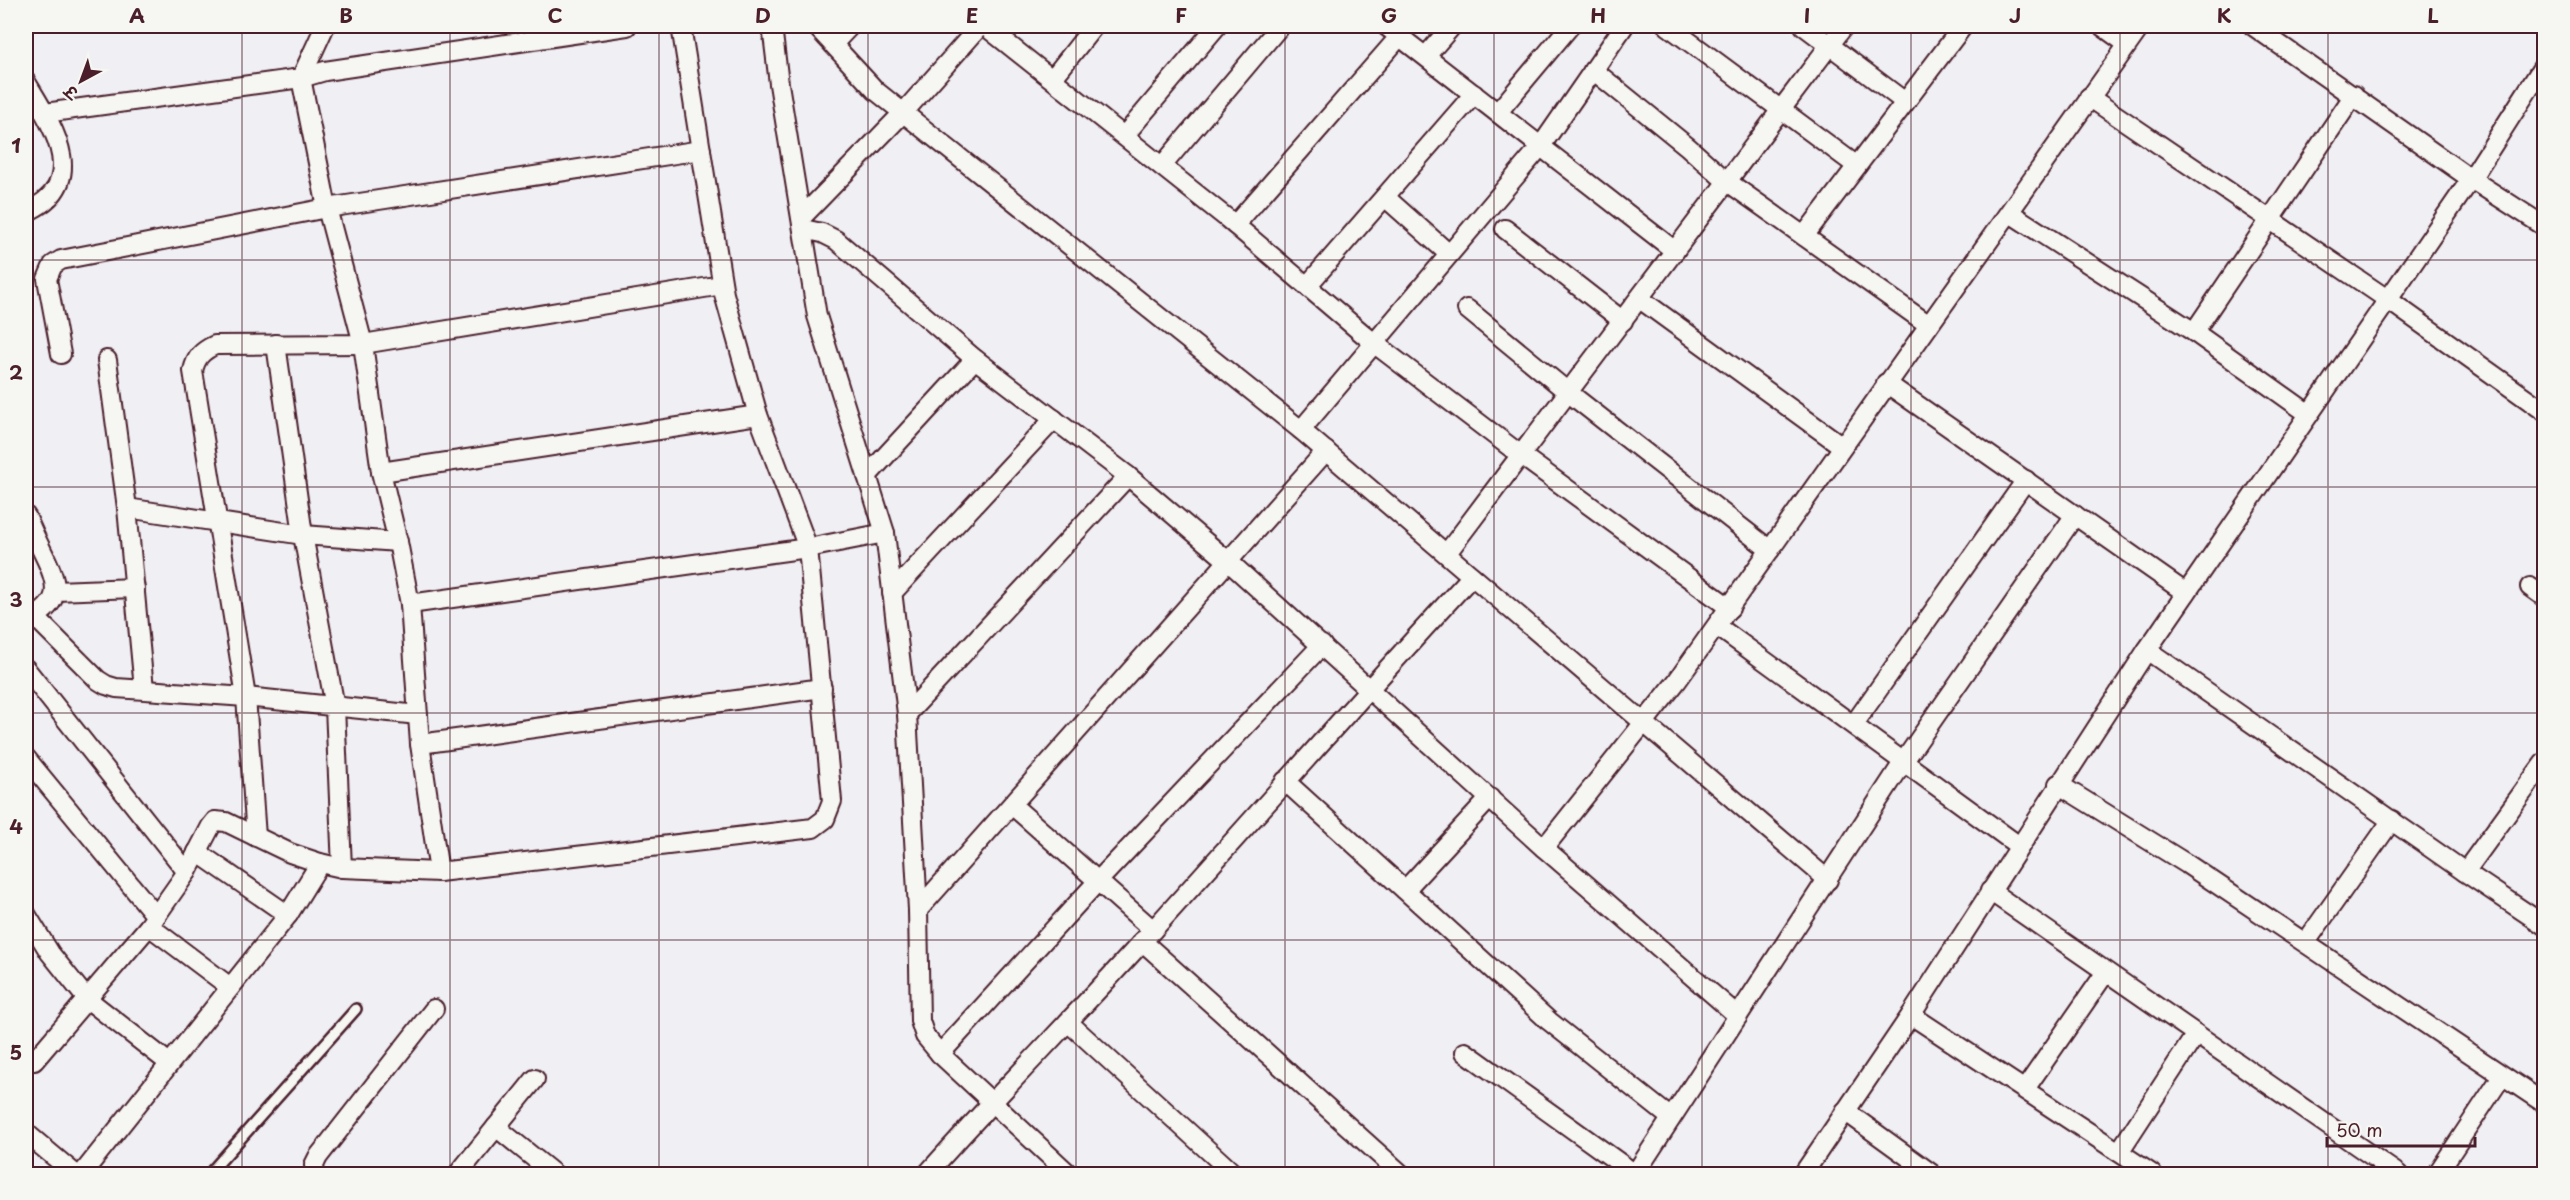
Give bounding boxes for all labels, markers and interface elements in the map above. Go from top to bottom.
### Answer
text: A [129,0,145,30]
text: B [339,0,353,30]
text: C [547,0,563,30]
text: D [755,0,771,30]
text: E [966,0,978,30]
text: F [1175,0,1187,30]
text: G [1381,0,1397,30]
text: H [1590,0,1606,30]
text: I [1804,0,1810,30]
text: J [2009,0,2021,30]
text: K [2217,0,2232,30]
text: L [2427,0,2439,30]
north arrow [51,51,111,111]
text: उ [58,80,84,107]
text: 1 [11,130,21,160]
text: 2 [9,357,23,387]
text: 3 [9,584,23,614]
text: 4 [9,811,23,841]
text: 5 [10,1037,22,1067]
scale bar [2327,1110,2476,1148]
text: 50 m [2336,1116,2383,1143]

